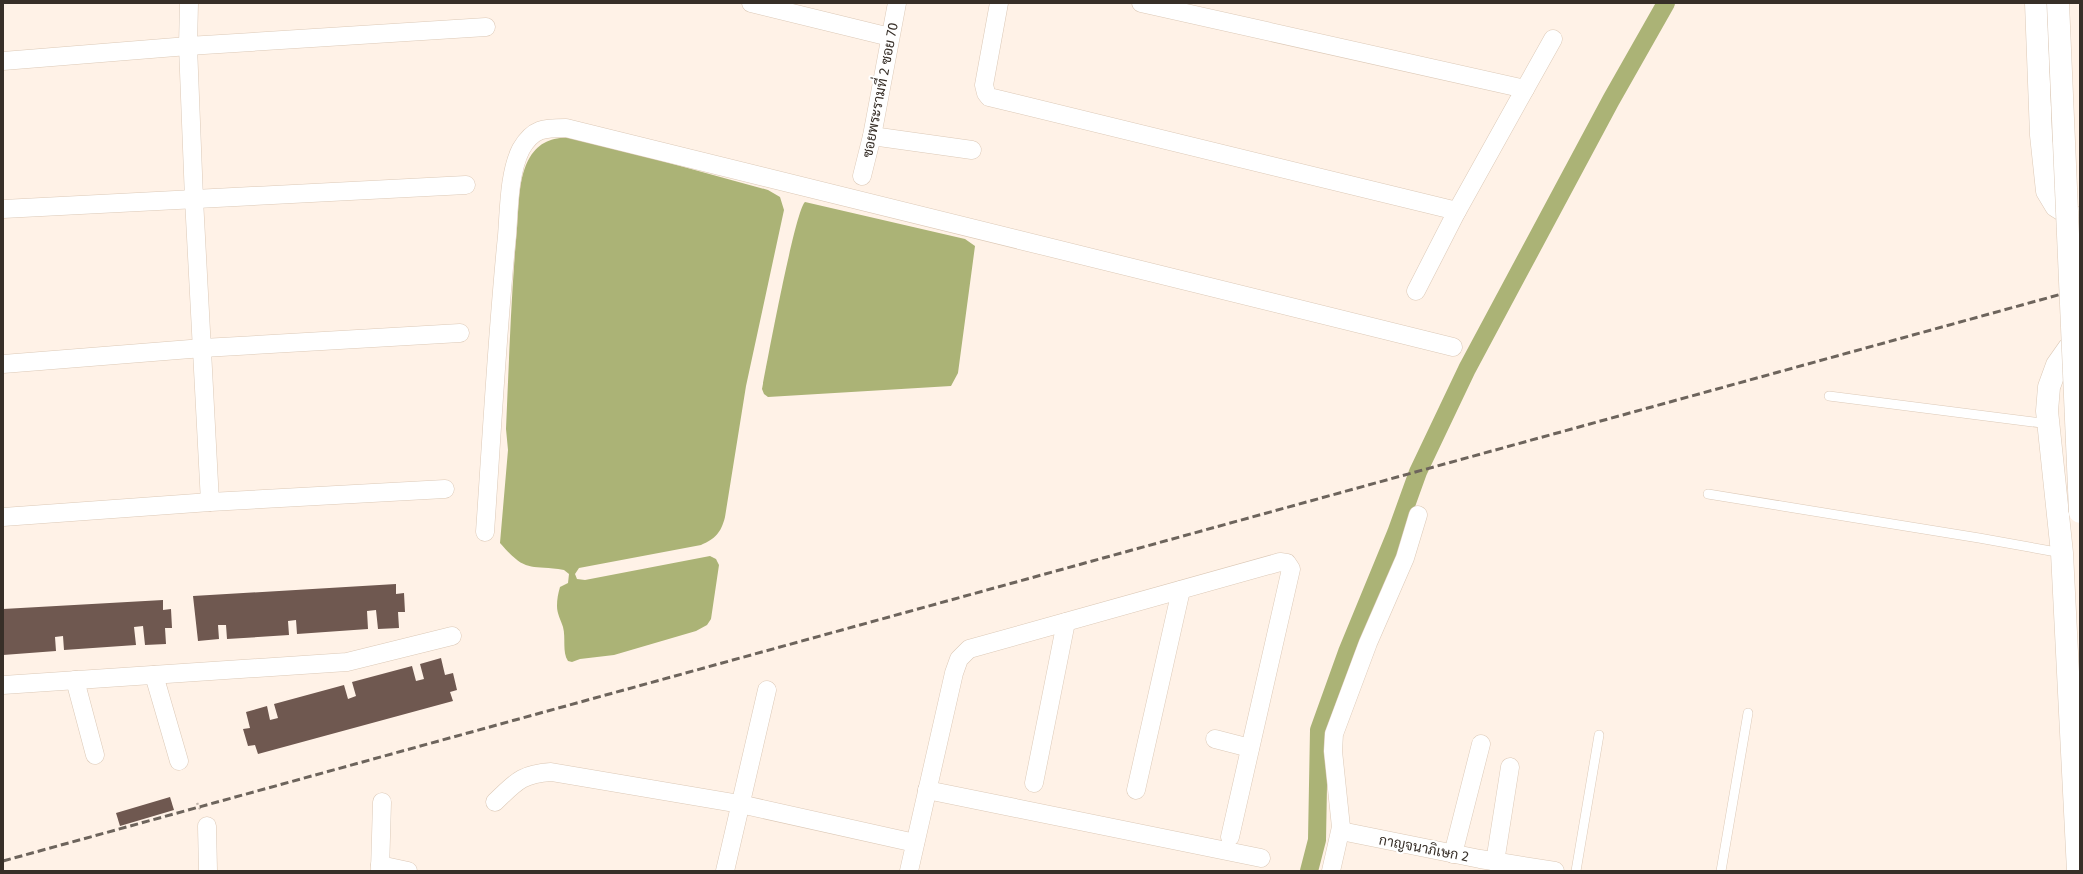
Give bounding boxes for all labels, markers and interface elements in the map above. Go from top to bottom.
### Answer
street label: ซอยพระรามที่ 2 ซอย 70 [855,20,902,159]
street label: กาญจนาภิเษก 2 [1378,831,1470,866]

